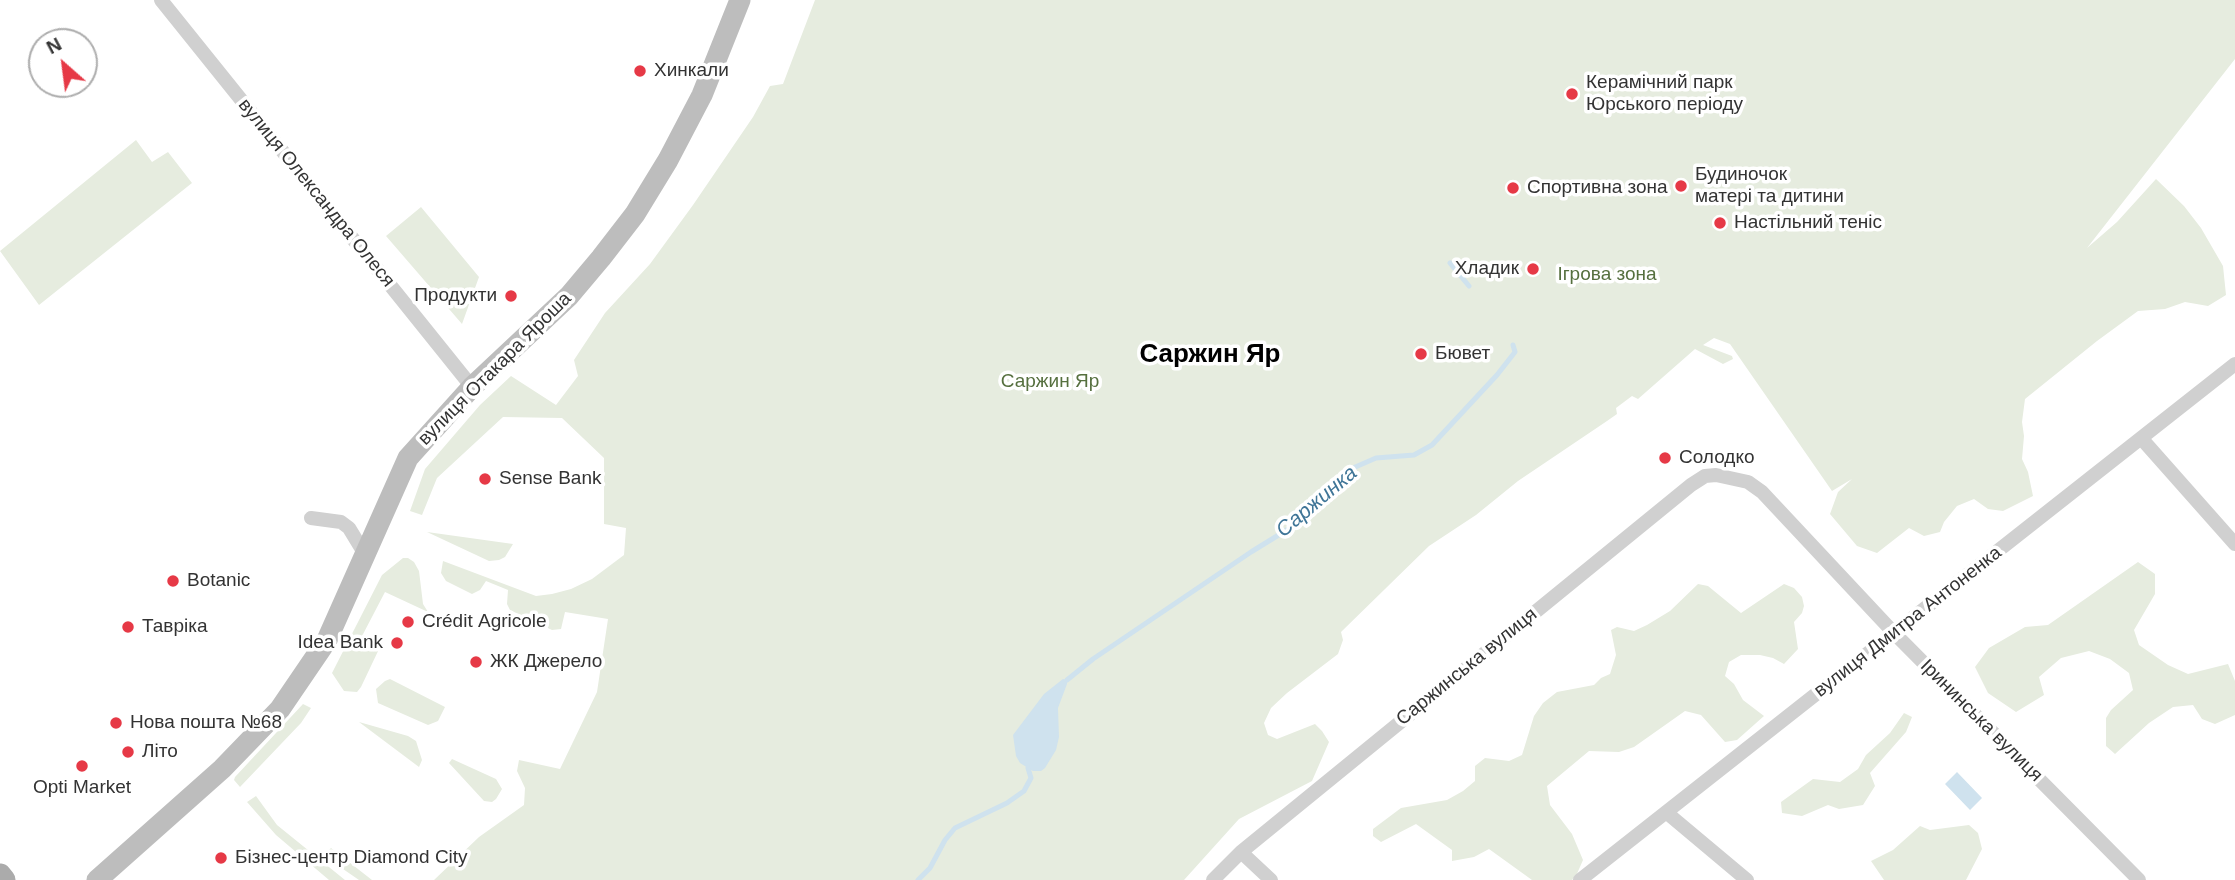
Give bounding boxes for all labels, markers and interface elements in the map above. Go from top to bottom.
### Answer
north arrow [28,28,98,98]
text: N [43,33,65,58]
place label: Хинкали [654,60,729,82]
marker: Хинкали [632,63,648,79]
place label: Керамічний парк Юрського періоду [1586,72,1743,116]
marker: Керамічний парк Юрського періоду [1564,86,1580,102]
street label: вулиця Олександра Олеся [233,94,399,292]
place label: Будиночок матері та дитини [1695,164,1844,208]
place label: Спортивна зона [1527,177,1668,199]
marker: Будиночок матері та дитини [1673,178,1689,194]
marker: Спортивна зона [1505,180,1521,196]
place label: Настільний теніс [1734,212,1882,234]
marker: Настільний теніс [1712,215,1728,231]
place label: Хладик [1455,258,1519,280]
marker: Хладик [1525,261,1541,277]
park label: Ігрова зона [1557,264,1657,286]
place label: Продукти [414,285,497,307]
street label: вулиця Отакара Яроша [414,288,576,450]
marker: Продукти [503,288,519,304]
district label: Саржин Яр [1139,339,1281,371]
place label: Бювет [1435,343,1490,365]
marker: Бювет [1413,346,1429,362]
park label: Саржин Яр [1001,371,1099,393]
place label: Солодко [1679,447,1754,469]
marker: Солодко [1657,450,1673,466]
water label: Саржинка [1271,461,1363,543]
place label: Sense Bank [499,468,601,490]
marker: Sense Bank [477,471,493,487]
street label: вулиця Дмитра Антоненка [1810,542,2006,702]
place label: Botanic [187,570,250,592]
marker: Botanic [165,573,181,589]
street label: Саржинська вулиця [1392,603,1542,731]
place label: Crédit Agricole [422,611,547,633]
marker: Crédit Agricole [400,614,416,630]
place label: Тавріка [142,616,207,638]
marker: Тавріка [120,619,136,635]
place label: Idea Bank [297,632,383,654]
marker: Idea Bank [389,635,405,651]
place label: ЖК Джерело [490,651,602,673]
marker: ЖК Джерело [468,654,484,670]
street label: Ірининська вулиця [1915,655,2047,787]
place label: Нова пошта №68 [130,712,282,734]
marker: Нова пошта №68 [108,715,124,731]
place label: Літо [142,741,178,763]
marker: Літо [120,744,136,760]
marker: Opti Market [74,758,90,774]
place label: Opti Market [33,777,131,799]
place label: Бізнес-центр Diamond City [235,847,468,869]
marker: Бізнес-центр Diamond City [213,850,229,866]

